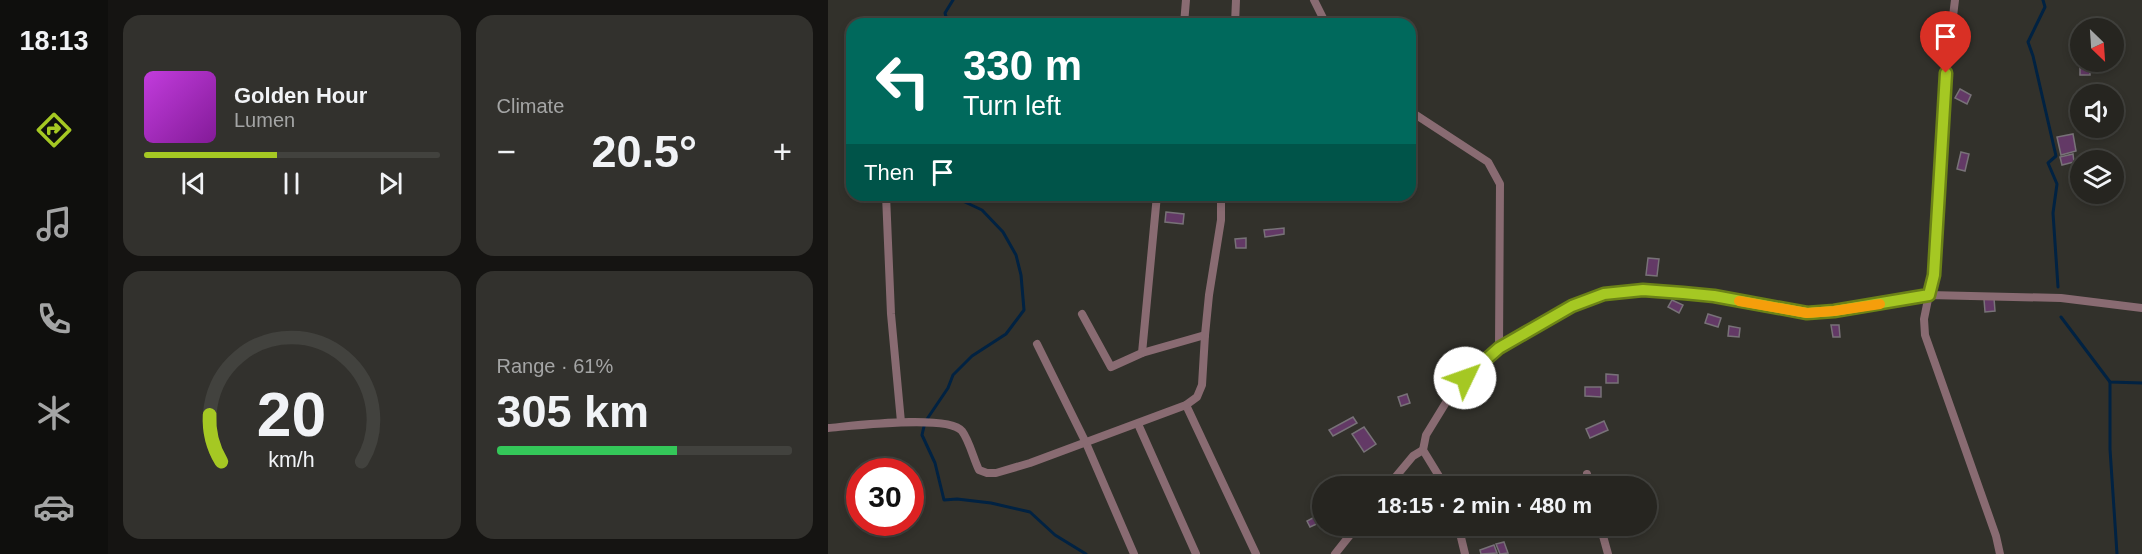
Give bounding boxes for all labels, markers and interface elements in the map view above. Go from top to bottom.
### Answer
pin [1920,11,1971,73]
north arrow [2070,18,2124,72]
map controls [2070,18,2124,204]
icon: arrive [1929,20,1962,53]
text: 18:13 [19,26,89,56]
icon: left [864,42,942,120]
text: 330 m [963,42,1082,89]
text: Golden Hour [234,83,367,108]
button: sound [2070,84,2124,138]
text: Turn left [963,91,1061,121]
text: Climate [497,95,564,117]
icon: directions [33,109,75,151]
text: Lumen [234,109,295,131]
text: 20.5° [591,126,697,177]
text: − [497,133,516,170]
text: + [773,133,792,170]
button: layers [2070,150,2124,204]
icon: arrive [926,156,959,189]
text: Then [864,160,914,185]
icon: previous [177,167,210,200]
icon: pause [275,167,308,200]
icon: next [374,167,407,200]
icon: music [33,203,75,245]
icon: phone [33,298,75,340]
position arrow [1433,346,1497,410]
text: Range · 61% [497,355,613,377]
text: 20 [257,380,326,449]
text: 305 km [497,386,649,437]
icon: climate [33,392,75,434]
text: km/h [269,448,315,472]
speed limit sign: 30 [846,458,924,536]
icon: car [33,486,75,528]
text: 18:15 · 2 min · 480 m [1377,493,1592,518]

